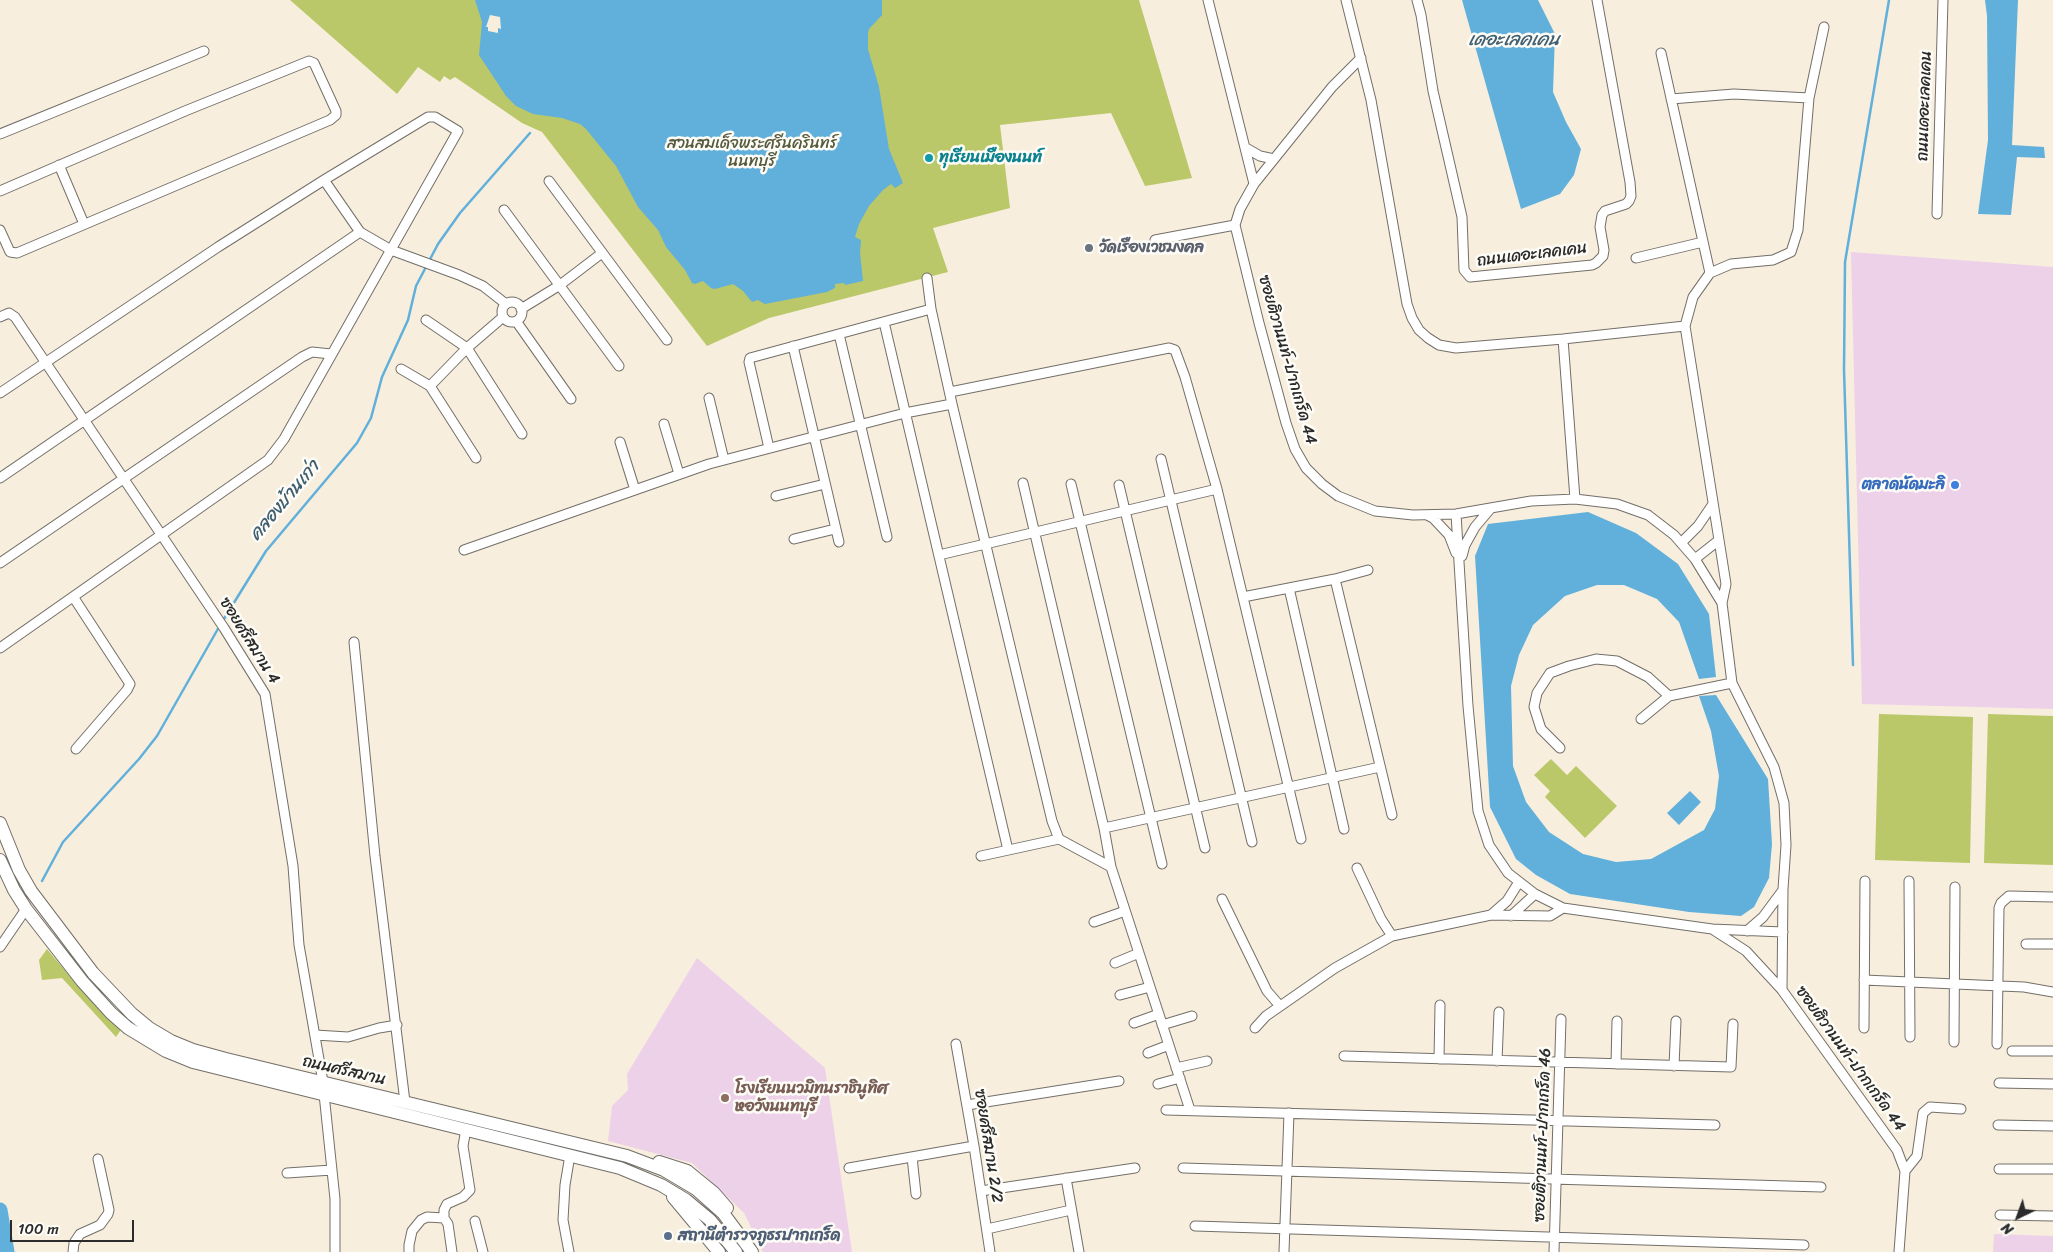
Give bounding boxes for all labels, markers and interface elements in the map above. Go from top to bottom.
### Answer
water label: เดอะเลคเคน [1468,29,1560,51]
street label: ถนนเดอะเลคเคน [1913,50,1937,162]
park label: สวนสมเด็จพระศรีนครินทร์ นนทบุรี [667,134,837,172]
place label: ทุเรียนเมืองนนท์ [939,148,1042,168]
marker: ทุเรียนเมืองนนท์ [923,152,935,164]
place label: วัดเรืองเวชมงคล [1099,238,1204,258]
street label: ถนนเดอะเลคเคน [1476,239,1588,271]
marker: วัดเรืองเวชมงคล [1083,242,1095,254]
street label: ซอยติวานนท์-ปากเกร็ด 44 [1254,273,1320,447]
water label: คลองบ้านเก่า [245,457,325,545]
place label: ตลาดนัดมะลิ [1862,475,1945,495]
marker: ตลาดนัดมะลิ [1949,479,1961,491]
street label: ซอยศรีสมาน 4 [215,594,283,688]
street label: ซอยติวานนท์-ปากเกร็ด 44 [1791,983,1909,1135]
street label: ซอยติวานนท์-ปากเกร็ด 46 [1530,1048,1556,1222]
street label: ถนนศรีสมาน [300,1052,388,1090]
place label: โรงเรียนนวมิทนราชินูทิศ หอวังนนทบุรี [735,1079,888,1117]
street label: ซอยศรีสมาน 2/2 [970,1088,1006,1204]
marker: โรงเรียนนวมิทนราชินูทิศ หอวังนนทบุรี [719,1092,731,1104]
north arrow [1993,1192,2043,1242]
scale bar [12,1210,136,1242]
text: 100 m [18,1216,59,1242]
text: N [1996,1216,2020,1241]
place label: สถานีตำรวจภูธรปากเกร็ด [678,1226,840,1246]
marker: สถานีตำรวจภูธรปากเกร็ด [662,1230,674,1242]

